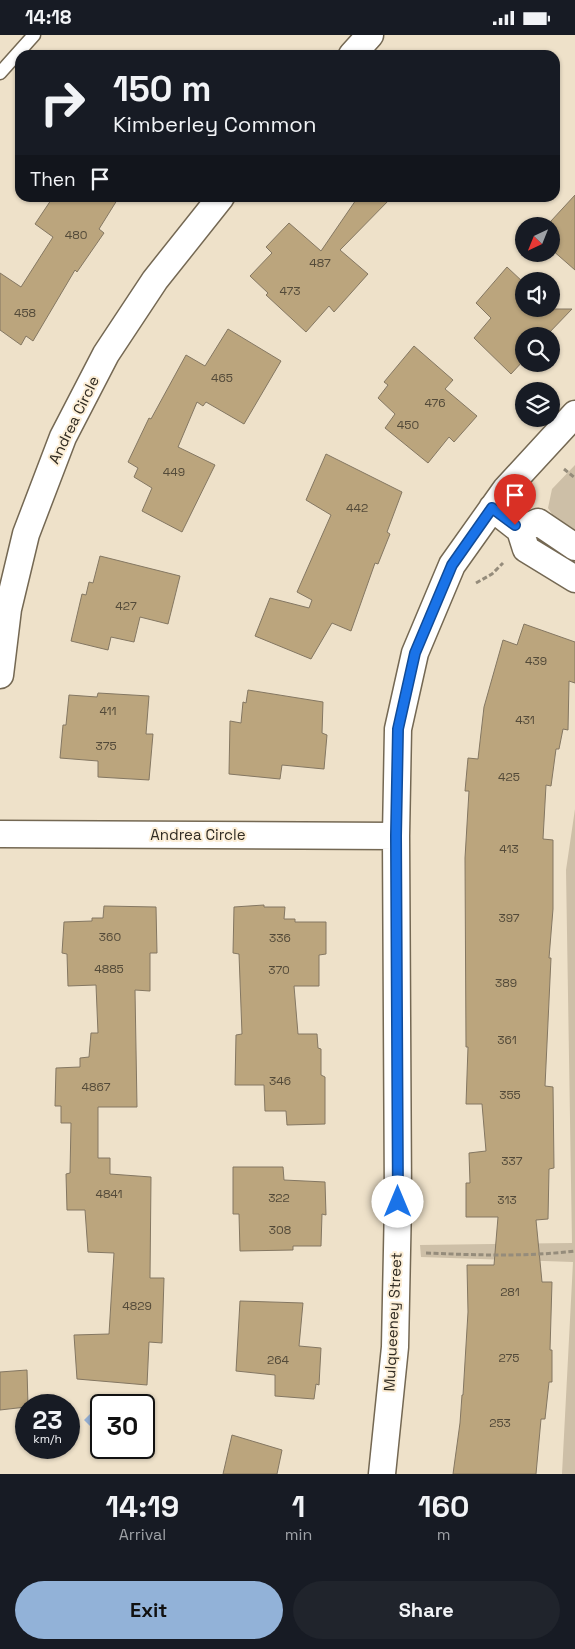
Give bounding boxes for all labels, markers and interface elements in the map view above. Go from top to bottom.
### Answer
text: 14:18 [25,5,71,30]
text: 150 m [113,67,211,111]
icon: right [30,70,95,135]
text: Kimberley Common [113,110,316,138]
icon: arrive [86,165,114,193]
text: Then [30,167,76,192]
north arrow [515,217,560,263]
map controls [515,217,560,427]
house number: 480 [65,227,87,243]
house number: 487 [309,255,331,271]
button: sound [515,272,560,317]
house number: 473 [279,283,301,299]
house number: 458 [14,305,36,321]
button: search [515,327,560,372]
house number: 465 [211,370,233,386]
street label: Andrea Circle [44,373,103,467]
button: layers [515,382,560,427]
house number: 476 [424,395,446,411]
house number: 450 [397,417,419,433]
house number: 449 [163,464,185,480]
pin [494,474,536,525]
icon: arrive [501,481,529,509]
house number: 442 [346,500,368,516]
house number: 427 [115,598,137,614]
house number: 439 [525,653,547,669]
house number: 411 [99,703,117,719]
house number: 431 [515,712,535,728]
house number: 375 [95,738,117,754]
house number: 425 [498,769,520,785]
street label: Andrea Circle [150,825,246,844]
house number: 413 [499,841,519,857]
house number: 397 [498,910,520,926]
house number: 360 [99,929,121,945]
house number: 336 [269,930,291,946]
house number: 4885 [94,961,124,977]
house number: 370 [268,962,290,978]
house number: 389 [495,975,517,991]
house number: 361 [497,1032,517,1048]
house number: 346 [269,1073,291,1089]
house number: 4867 [82,1079,111,1095]
house number: 355 [499,1087,521,1103]
house number: 337 [501,1153,523,1169]
position arrow [371,1175,423,1227]
house number: 4841 [95,1186,123,1202]
house number: 322 [268,1190,290,1206]
house number: 313 [497,1192,517,1208]
house number: 308 [269,1222,291,1238]
street label: Mulqueeney Street [379,1252,406,1392]
house number: 281 [500,1284,520,1300]
house number: 4829 [122,1298,152,1314]
house number: 275 [498,1350,520,1366]
house number: 264 [267,1352,290,1368]
speed limit sign: 30 [90,1394,155,1459]
text: 23 [32,1404,63,1436]
house number: 253 [489,1415,511,1431]
text: km/h [33,1431,62,1447]
text: 14:19 [106,1487,179,1526]
text: 1 [292,1487,305,1526]
text: 160 [418,1487,469,1526]
text: Arrival [119,1524,166,1545]
text: min [285,1524,312,1545]
text: m [437,1524,451,1545]
button: Exit [15,1581,283,1639]
button: Share [293,1581,560,1639]

